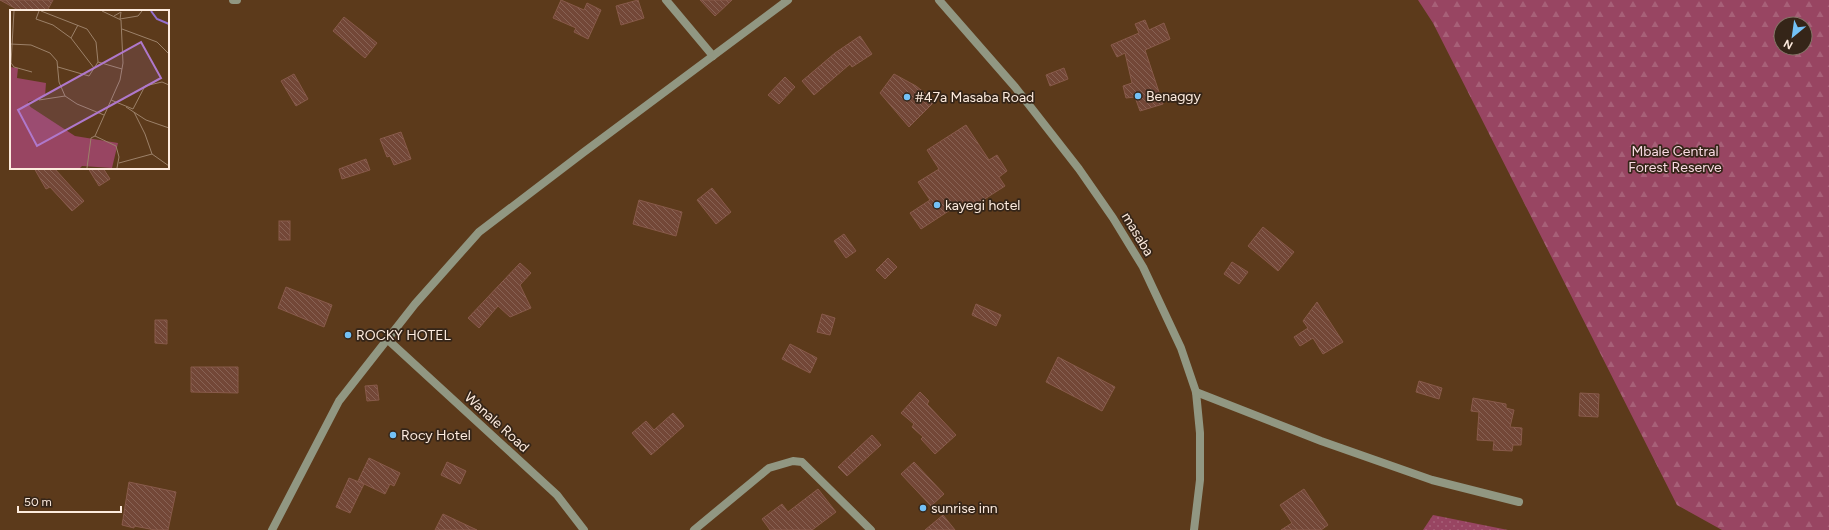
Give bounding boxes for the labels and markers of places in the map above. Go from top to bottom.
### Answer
place label: Benaggy [1146,88,1202,105]
place label: #47a Masaba Road [915,89,1034,106]
marker: Benaggy [1133,91,1143,101]
marker: #47a Masaba Road [902,92,912,102]
place label: kayegi hotel [945,197,1020,214]
marker: kayegi hotel [932,200,942,210]
place label: ROCKY HOTEL [356,327,451,344]
marker: ROCKY HOTEL [343,330,353,340]
place label: Rocy Hotel [401,427,471,444]
marker: Rocy Hotel [388,430,398,440]
place label: sunrise inn [931,500,998,517]
marker: sunrise inn [918,503,928,513]

